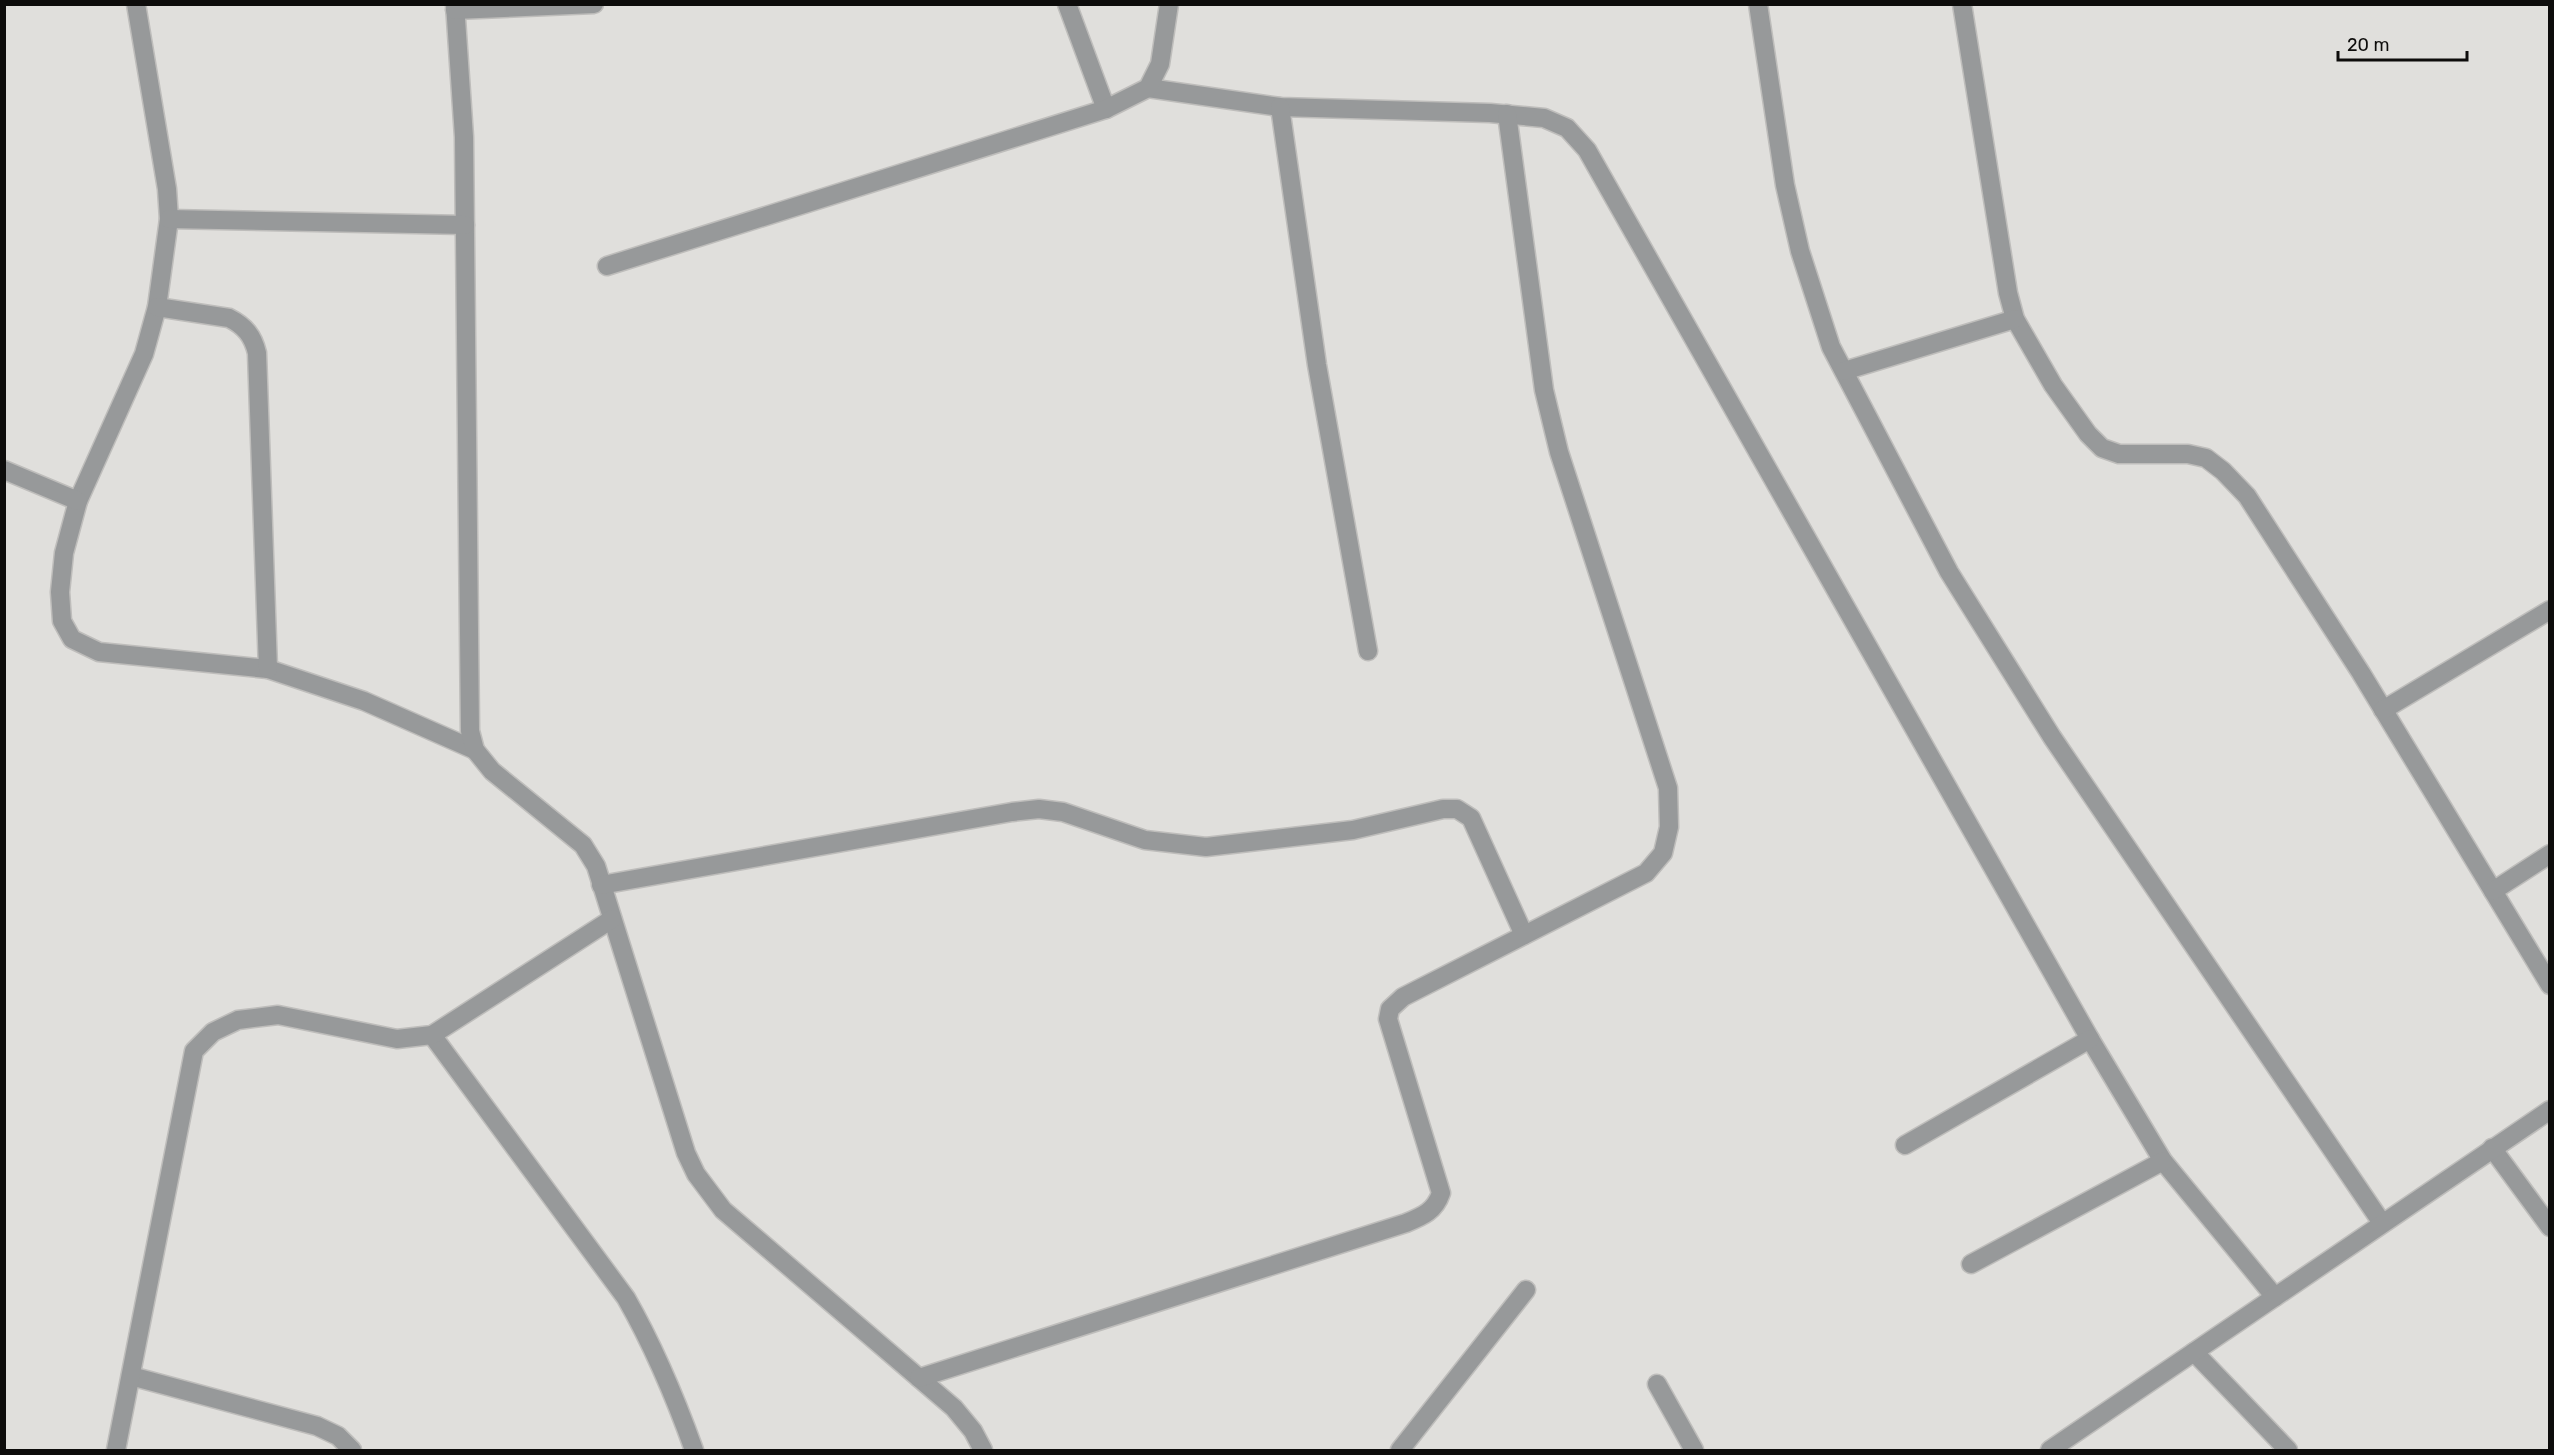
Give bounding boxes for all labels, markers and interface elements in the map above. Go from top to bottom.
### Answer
scale bar [2338,24,2467,62]
text: 20 m [2347,34,2389,56]

